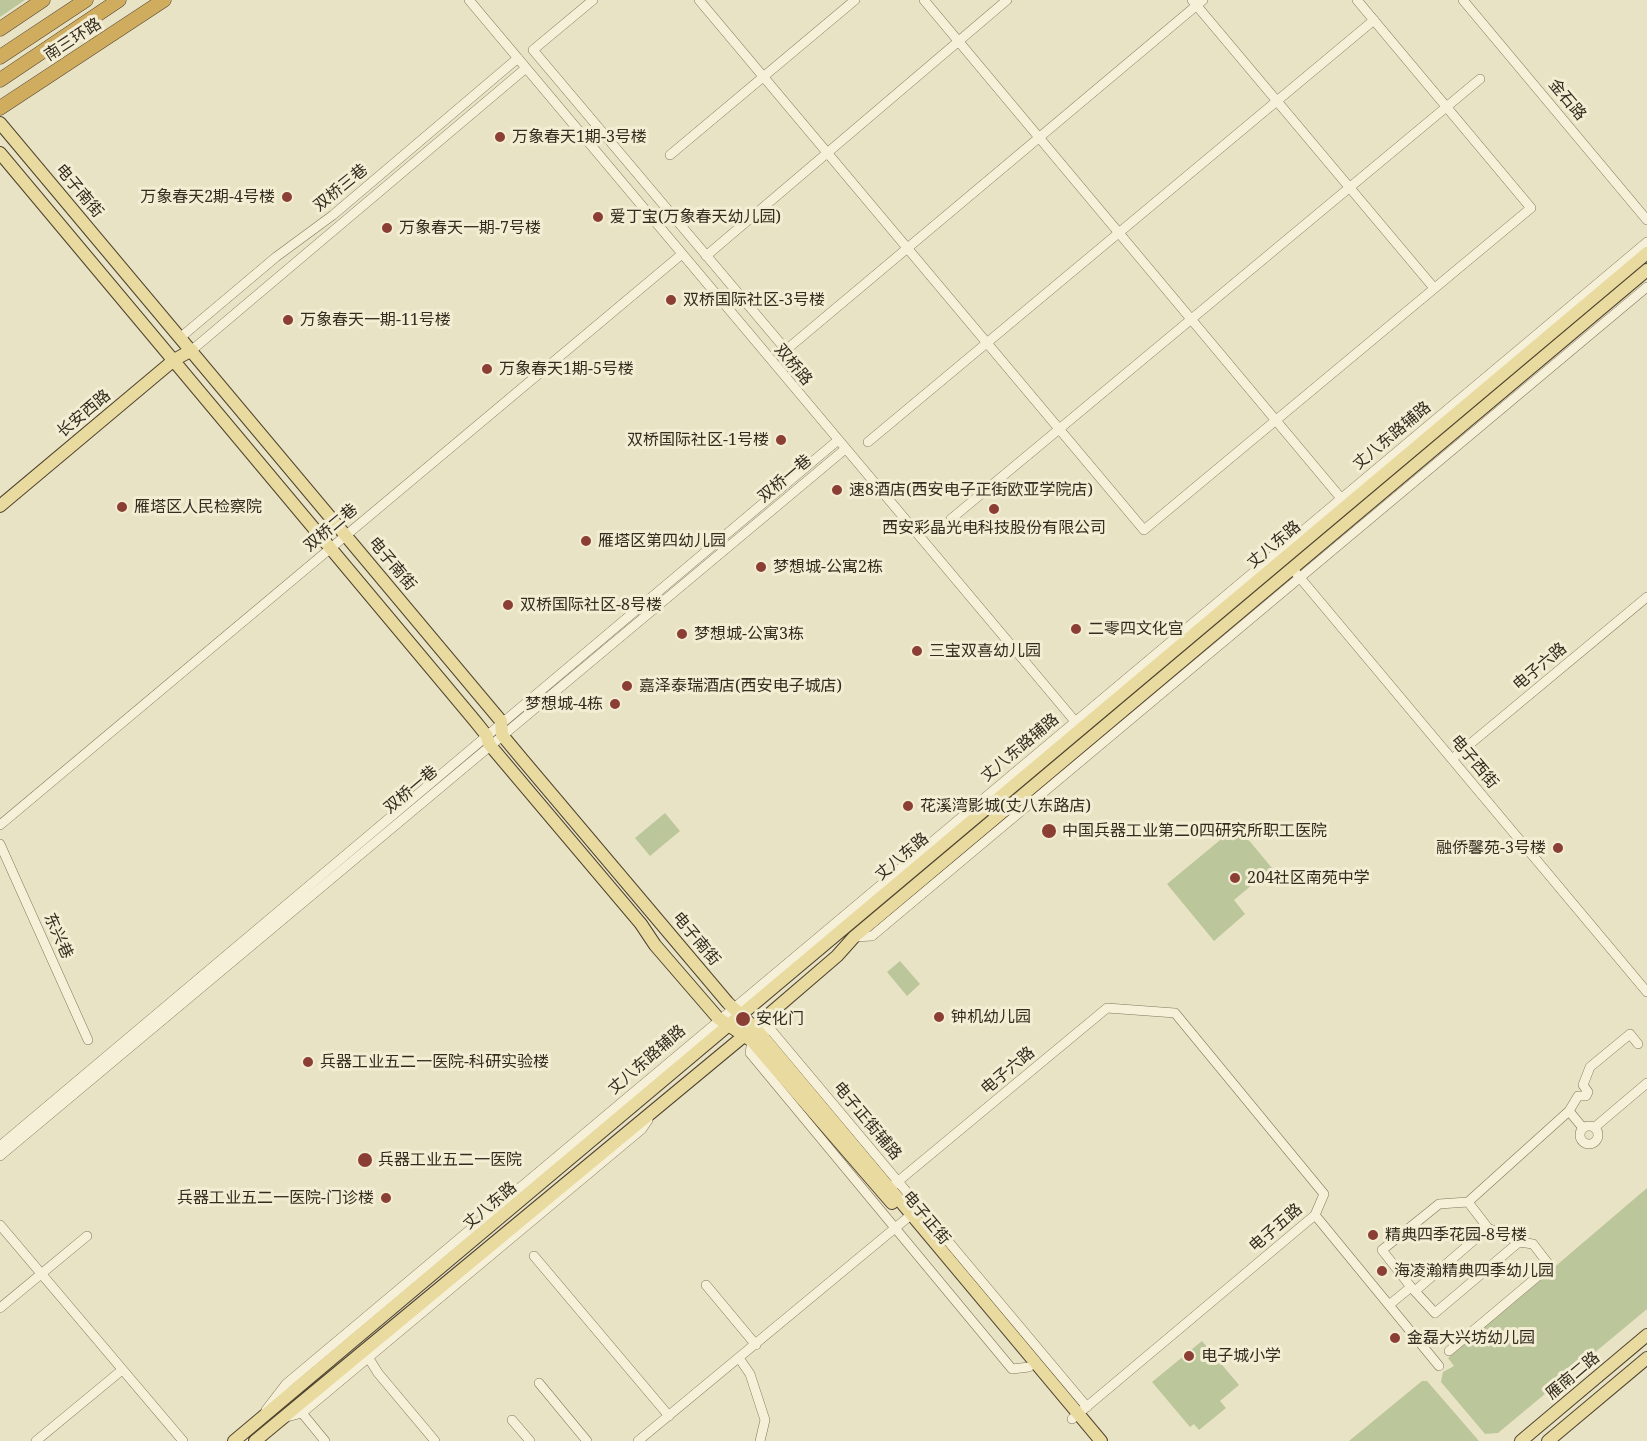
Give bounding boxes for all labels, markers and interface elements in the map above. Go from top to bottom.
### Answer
street label: 南三环路 [41,15,105,65]
street label: 金石路 [1544,75,1590,125]
place label: 万象春天1期-3号楼 [512,127,647,147]
marker: 万象春天1期-3号楼 [493,130,507,144]
street label: 电子南街 [51,160,107,222]
street label: 双桥三巷 [310,160,372,216]
place label: 万象春天2期-4号楼 [140,187,275,207]
marker: 万象春天2期-4号楼 [280,190,294,204]
place label: 爱丁宝(万象春天幼儿园) [610,207,781,227]
marker: 爱丁宝(万象春天幼儿园) [591,210,605,224]
place label: 万象春天一期-7号楼 [399,218,541,238]
marker: 万象春天一期-7号楼 [380,221,394,235]
place label: 双桥国际社区-3号楼 [683,290,825,310]
marker: 双桥国际社区-3号楼 [664,293,678,307]
place label: 万象春天一期-11号楼 [300,310,451,330]
marker: 万象春天一期-11号楼 [281,313,295,327]
street label: 双桥路 [770,340,816,390]
place label: 万象春天1期-5号楼 [499,359,634,379]
marker: 万象春天1期-5号楼 [480,362,494,376]
street label: 长安西路 [53,386,115,442]
street label: 丈八东路辅路 [1349,398,1435,474]
place label: 双桥国际社区-1号楼 [627,430,769,450]
marker: 双桥国际社区-1号楼 [774,433,788,447]
street label: 双桥一巷 [754,451,816,507]
place label: 速8酒店(西安电子正街欧亚学院店) [849,480,1093,500]
marker: 速8酒店(西安电子正街欧亚学院店) [830,483,844,497]
place label: 雁塔区人民检察院 [134,497,262,517]
marker: 雁塔区人民检察院 [115,500,129,514]
street label: 双桥二巷 [300,500,362,556]
marker: 西安彩晶光电科技股份有限公司 [987,502,1001,516]
street label: 丈八东路 [1243,517,1305,573]
place label: 西安彩晶光电科技股份有限公司 [882,518,1106,538]
place label: 雁塔区第四幼儿园 [598,531,726,551]
street label: 电子南街 [364,533,420,595]
marker: 雁塔区第四幼儿园 [579,534,593,548]
place label: 梦想城-公寓2栋 [773,557,883,577]
marker: 梦想城-公寓2栋 [754,560,768,574]
place label: 双桥国际社区-8号楼 [520,595,662,615]
marker: 双桥国际社区-8号楼 [501,598,515,612]
place label: 二零四文化宫 [1088,619,1184,639]
marker: 二零四文化宫 [1069,622,1083,636]
place label: 梦想城-公寓3栋 [694,624,804,644]
marker: 梦想城-公寓3栋 [675,627,689,641]
street label: 电子六路 [1509,639,1571,695]
place label: 三宝双喜幼儿园 [929,641,1041,661]
marker: 三宝双喜幼儿园 [910,644,924,658]
place label: 嘉泽泰瑞酒店(西安电子城店) [639,676,842,696]
marker: 嘉泽泰瑞酒店(西安电子城店) [620,679,634,693]
place label: 梦想城-4栋 [525,694,603,714]
marker: 梦想城-4栋 [608,697,622,711]
street label: 丈八东路辅路 [977,710,1063,786]
street label: 电子西街 [1446,731,1502,793]
street label: 双桥一巷 [380,762,442,818]
place label: 花溪湾影城(丈八东路店) [920,796,1091,816]
marker: 花溪湾影城(丈八东路店) [901,799,915,813]
place label: 中国兵器工业第二0四研究所职工医院 [1062,821,1327,841]
marker: 中国兵器工业第二0四研究所职工医院 [1040,822,1058,840]
street label: 丈八东路 [871,829,933,885]
place label: 融侨馨苑-3号楼 [1436,838,1546,858]
marker: 融侨馨苑-3号楼 [1551,841,1565,855]
place label: 204社区南苑中学 [1247,868,1370,888]
marker: 204社区南苑中学 [1228,871,1242,885]
street label: 电子南街 [668,908,724,970]
street label: 东兴巷 [39,910,77,962]
place label: 钟机幼儿园 [951,1007,1031,1027]
place label: 安化门 [756,1009,804,1029]
marker: 安化门 [734,1010,752,1028]
marker: 钟机幼儿园 [932,1010,946,1024]
street label: 丈八东路辅路 [604,1021,690,1099]
street label: 电子六路 [977,1043,1039,1099]
place label: 兵器工业五二一医院-科研实验楼 [320,1052,549,1072]
marker: 兵器工业五二一医院-科研实验楼 [301,1055,315,1069]
street label: 电子正街辅路 [829,1078,905,1164]
place label: 兵器工业五二一医院 [378,1150,522,1170]
marker: 兵器工业五二一医院 [356,1151,374,1169]
street label: 丈八东路 [459,1178,521,1234]
street label: 电子正街 [898,1187,954,1249]
place label: 兵器工业五二一医院-门诊楼 [177,1188,374,1208]
marker: 兵器工业五二一医院-门诊楼 [379,1191,393,1205]
street label: 电子五路 [1246,1200,1306,1256]
place label: 精典四季花园-8号楼 [1385,1225,1527,1245]
marker: 精典四季花园-8号楼 [1366,1228,1380,1242]
place label: 海凌瀚精典四季幼儿园 [1394,1261,1554,1281]
marker: 海凌瀚精典四季幼儿园 [1375,1264,1389,1278]
place label: 金磊大兴坊幼儿园 [1407,1328,1535,1348]
marker: 金磊大兴坊幼儿园 [1388,1331,1402,1345]
place label: 电子城小学 [1201,1346,1281,1366]
street label: 雁南二路 [1542,1348,1604,1404]
marker: 电子城小学 [1182,1349,1196,1363]

